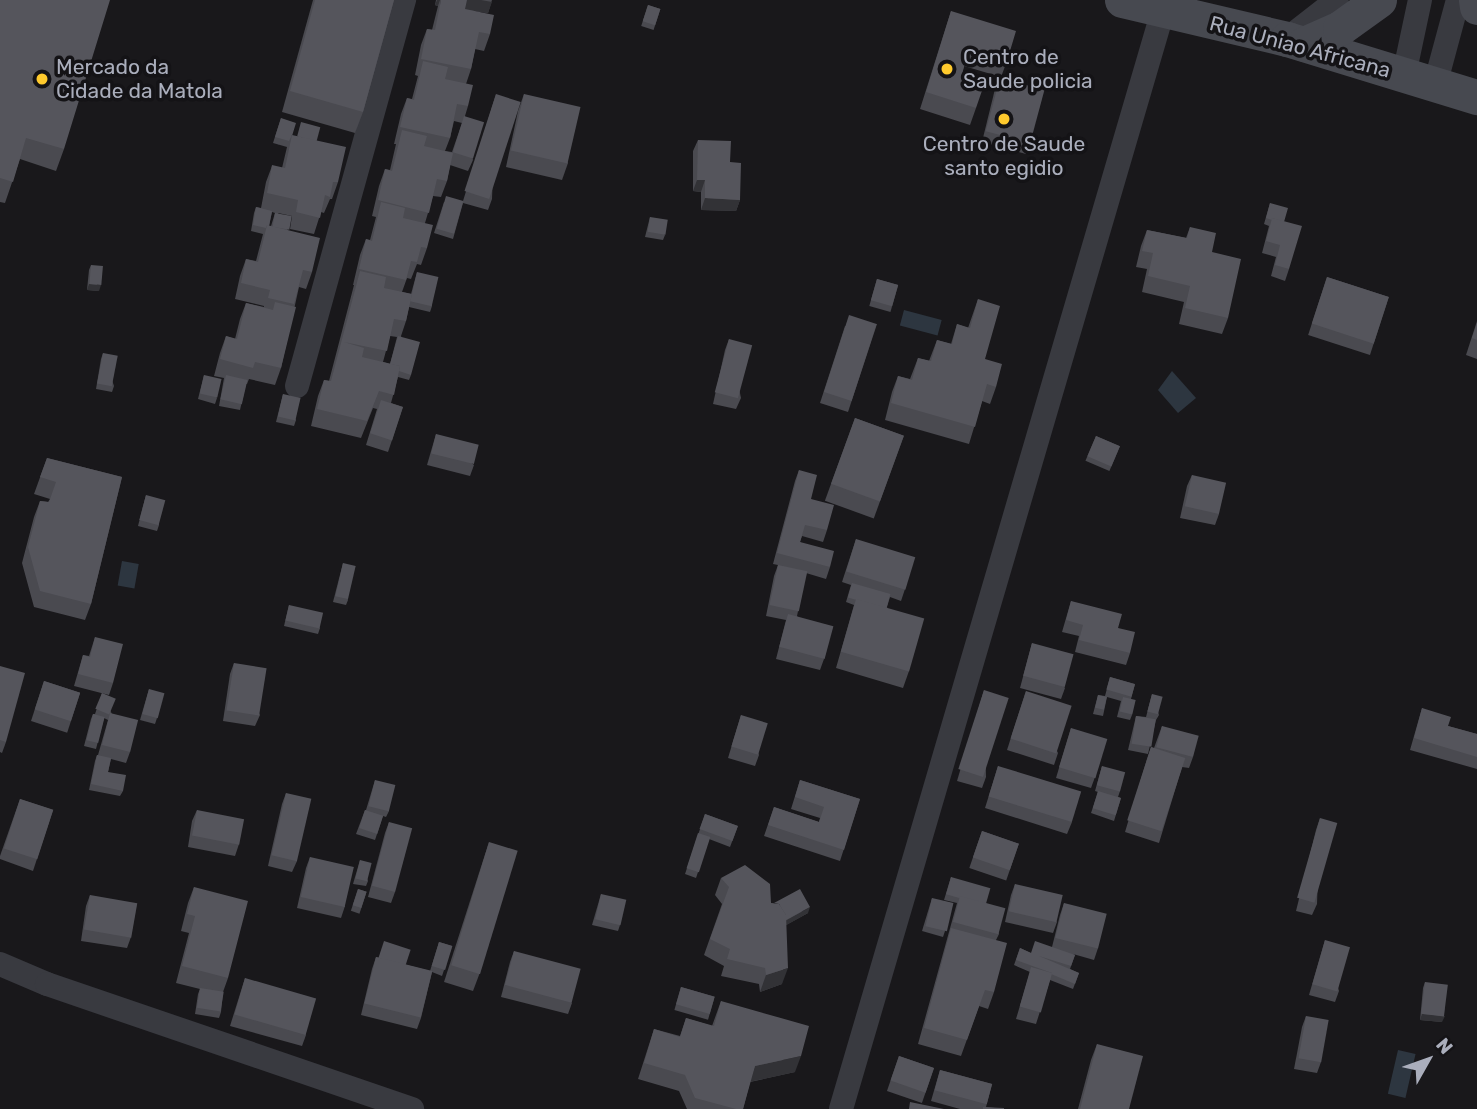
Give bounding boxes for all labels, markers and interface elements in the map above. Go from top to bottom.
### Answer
street label: Rua Uniao Africana [1207,11,1393,83]
place label: Centro de Saude policia [963,44,1093,94]
place label: Mercado da Cidade da Matola [56,54,223,104]
marker: Centro de Saude policia [937,59,957,79]
marker: Mercado da Cidade da Matola [34,71,50,87]
marker: Centro de Saude santo egidio [994,109,1014,129]
place label: Centro de Saude santo egidio [923,131,1085,181]
north arrow [1393,1025,1463,1095]
text: N [1431,1034,1458,1059]

